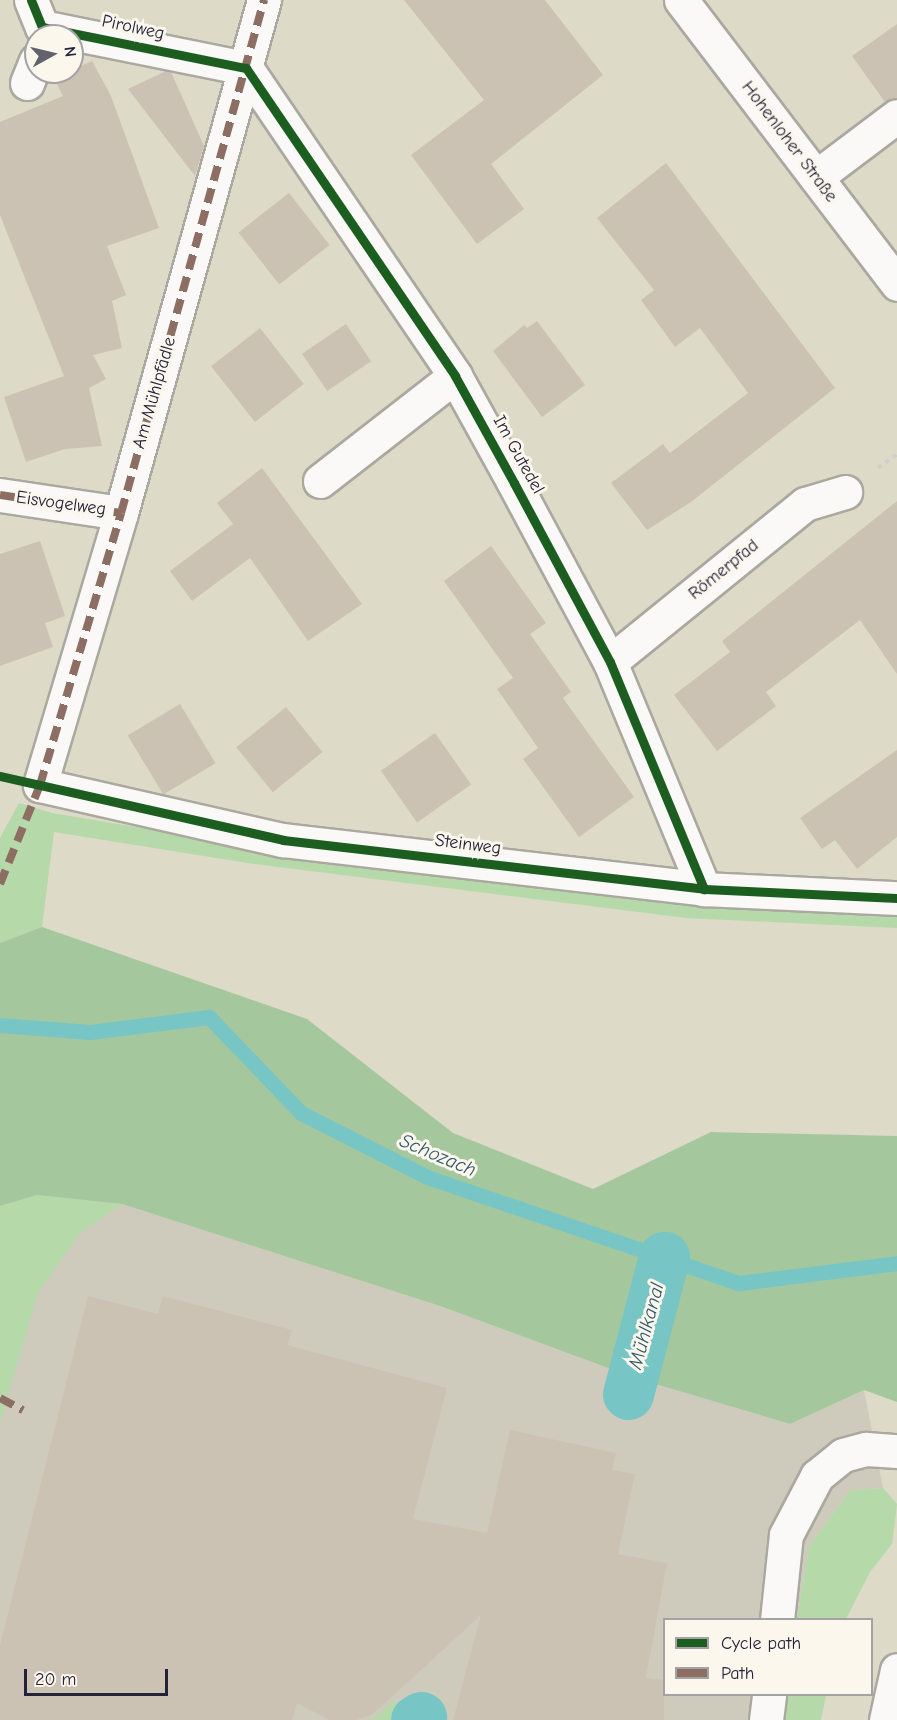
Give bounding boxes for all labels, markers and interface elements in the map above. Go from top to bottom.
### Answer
street label: Pirolweg [100,11,166,45]
north arrow [24,24,84,84]
text: N [60,45,79,58]
street label: Hohenloher Straße [736,77,842,207]
street label: Am Mühlpfädle [129,335,181,451]
street label: Im Gutedel [488,412,548,498]
street label: Eisvogelweg [15,487,107,521]
street label: Römerpfad [685,535,763,605]
street label: Steinweg [434,830,502,860]
water label: Schozach [396,1128,480,1182]
water label: Mühlkanal [623,1280,669,1372]
legend [663,1618,873,1696]
text: Cycle path [721,1633,801,1654]
scale bar [27,1657,171,1695]
text: Path [721,1663,754,1684]
text: 20 m [35,1669,76,1690]

